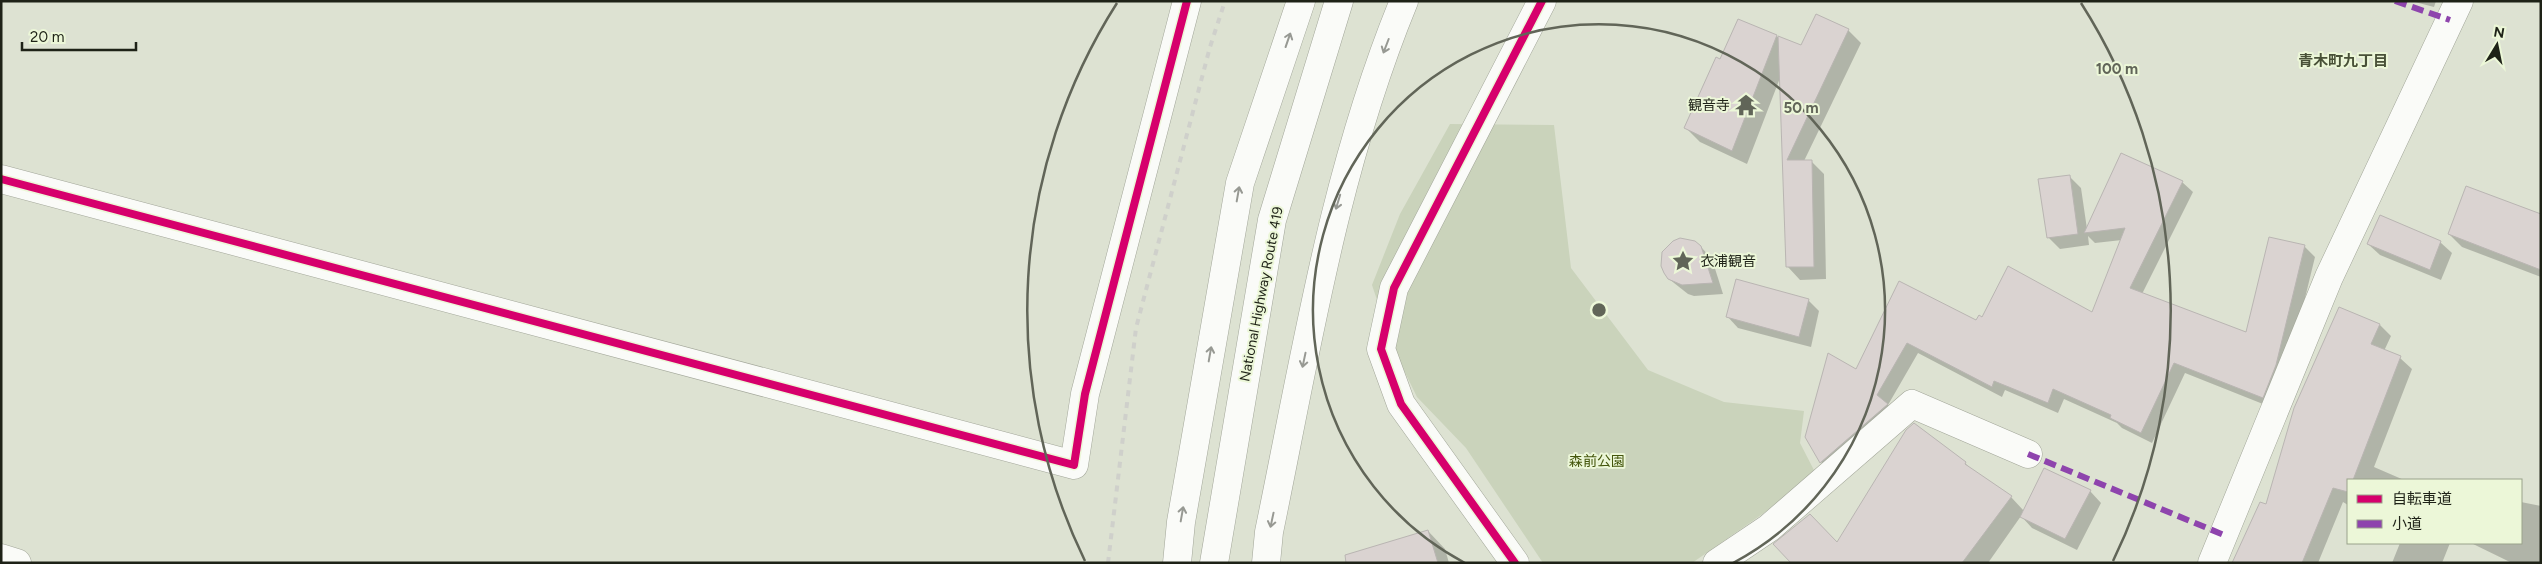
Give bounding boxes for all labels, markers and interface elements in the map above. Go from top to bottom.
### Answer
scale bar [22,20,136,52]
north arrow [2472,20,2522,70]
text: N [2492,23,2506,42]
text: 20 m [30,28,64,46]
one-way arrow [1284,32,1294,48]
one-way arrow [1381,38,1390,54]
district label: 青木町九丁目 [2298,52,2388,70]
text: 100 m [2096,60,2138,78]
temple icon: 観音寺 [1733,92,1759,118]
place label: 観音寺 [1688,97,1730,114]
text: 50 m [1783,99,1819,117]
one-way arrow [1234,187,1244,203]
one-way arrow [1332,193,1342,209]
street label: National Highway Route 419 [1236,205,1287,383]
place icon: 衣浦観音 [1670,248,1696,274]
place label: 衣浦観音 [1700,253,1756,270]
centre of rings [1590,301,1608,319]
one-way arrow [1206,347,1216,363]
one-way arrow [1299,352,1308,368]
park label: 森前公園 [1569,453,1625,470]
legend [2347,479,2522,544]
text: 自転車道 [2392,490,2452,508]
one-way arrow [1177,507,1187,523]
one-way arrow [1266,511,1276,527]
text: 小道 [2392,515,2422,533]

